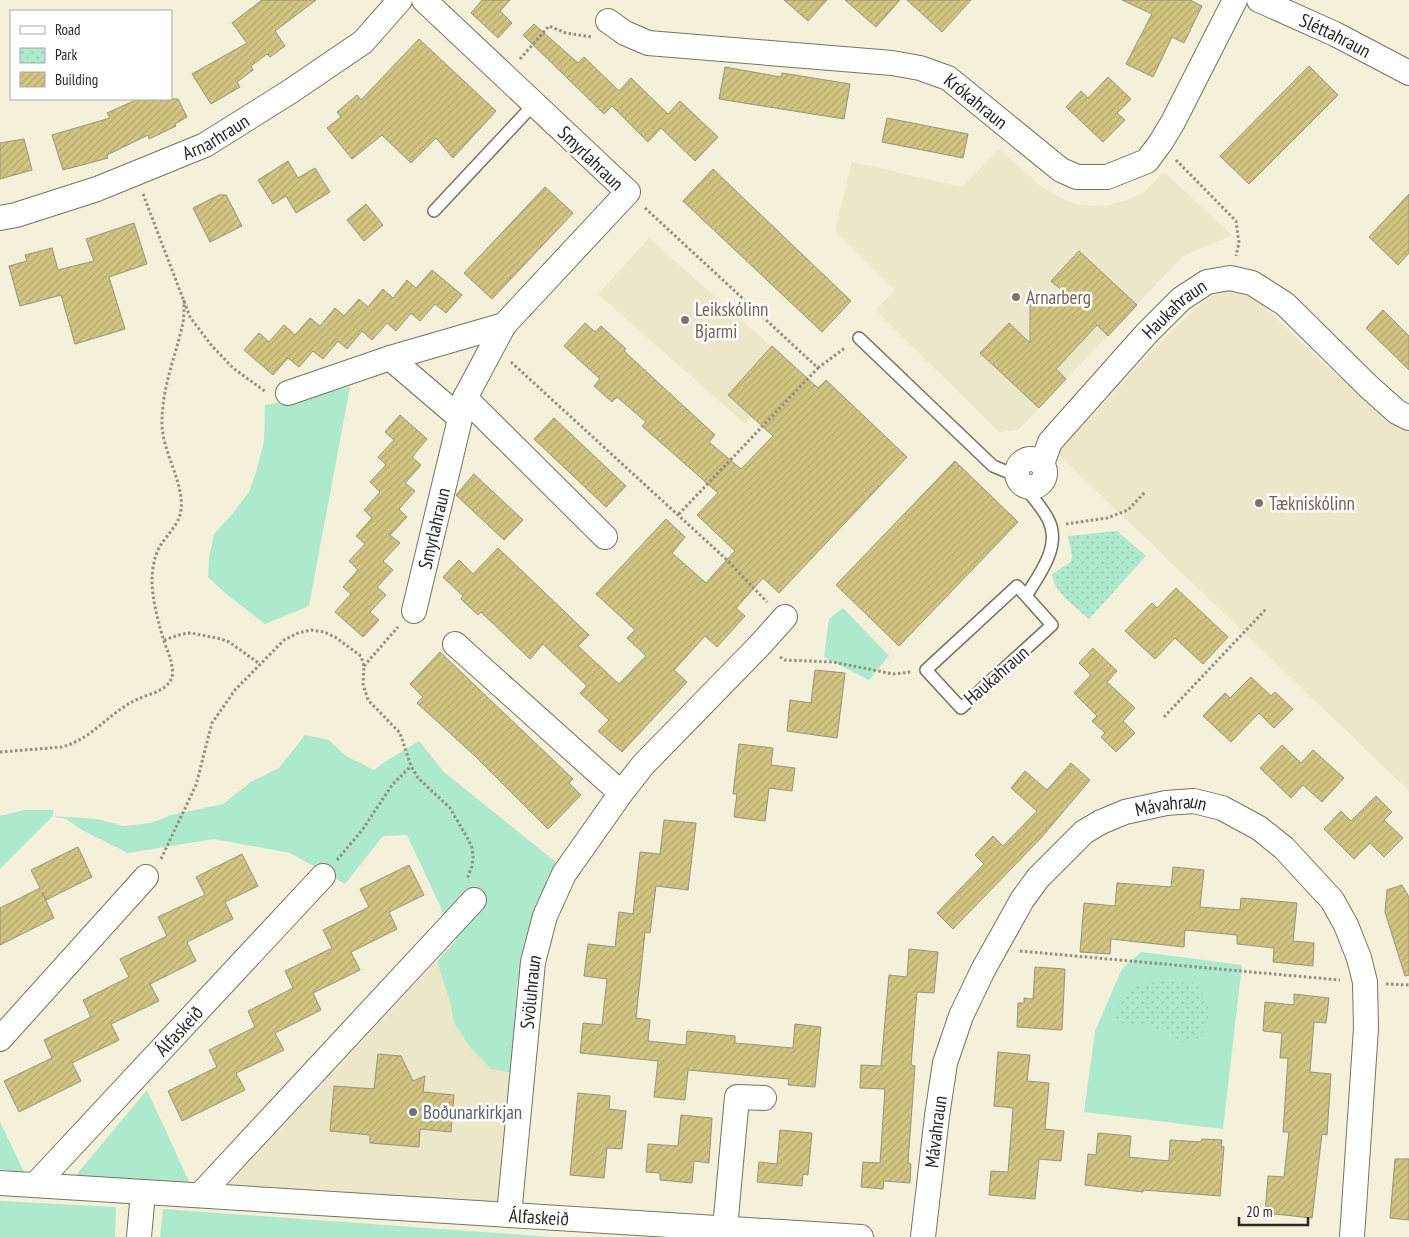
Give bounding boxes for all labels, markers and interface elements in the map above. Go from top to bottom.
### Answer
street label: Sléttahraun [1296,8,1375,63]
legend [10,10,172,100]
text: Road [55,20,81,39]
text: Park [55,45,77,64]
street label: Krókahraun [939,68,1013,134]
text: Building [55,70,98,89]
street label: Arnarhraun [179,108,253,165]
street label: Smyrlahraun [553,121,629,195]
street label: Haukahraun [1137,274,1211,343]
place label: Arnarberg [1026,285,1091,309]
marker: Arnarberg [1010,291,1022,303]
place label: Leikskólinn Bjarmi [695,297,768,343]
marker: Leikskólinn Bjarmi [679,314,691,326]
street label: Smyrlahraun [412,485,455,571]
place label: Tækniskólinn [1269,491,1355,515]
marker: Tækniskólinn [1253,497,1265,509]
street label: Haukahraun [958,640,1034,710]
street label: Mávahraun [1133,788,1210,821]
street label: Svöluhraun [515,952,546,1030]
street label: Álfaskeið [150,1000,208,1061]
street label: Mávahraun [919,1094,952,1169]
place label: Boðunarkirkjan [423,1100,522,1124]
marker: Boðunarkirkjan [407,1106,419,1118]
scale bar [1239,1194,1308,1226]
text: 20 m [1246,1202,1272,1221]
street label: Álfaskeið [508,1203,570,1231]

